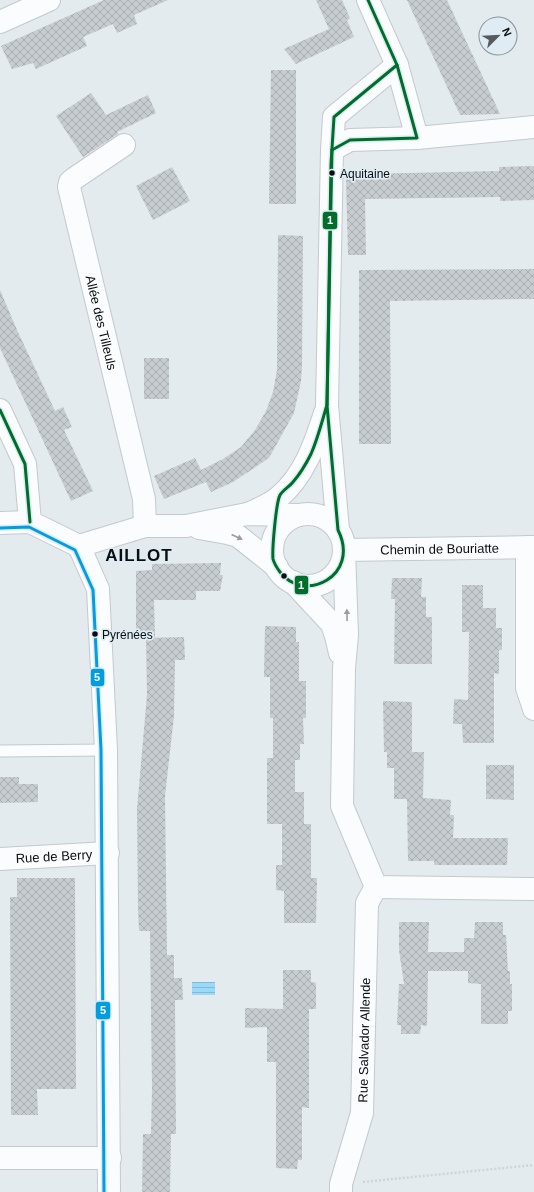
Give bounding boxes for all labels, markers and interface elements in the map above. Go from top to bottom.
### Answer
north arrow [478,16,518,56]
text: N [500,26,514,38]
place label: Aquitaine [340,167,390,181]
marker: Aquitaine [327,168,337,178]
line badge: 1 [322,211,338,230]
text: 1 [327,214,333,226]
street label: Allée des Tilleuls [82,274,120,372]
one-way arrow [232,534,243,540]
street label: Chemin de Bouriatte [380,541,499,557]
district label: AILLOT [105,546,173,565]
unlabelled marker [279,571,289,581]
line badge: 1 [294,575,309,595]
text: 1 [298,579,304,591]
one-way arrow [344,608,350,621]
place label: Pyrénées [102,628,153,642]
marker: Pyrénées [90,629,100,639]
line badge: 5 [90,668,105,687]
text: 5 [94,671,100,683]
street label: Rue de Berry [15,847,93,866]
street label: Rue Salvador Allende [355,977,373,1103]
line badge: 5 [95,1001,111,1020]
text: 5 [100,1004,106,1016]

